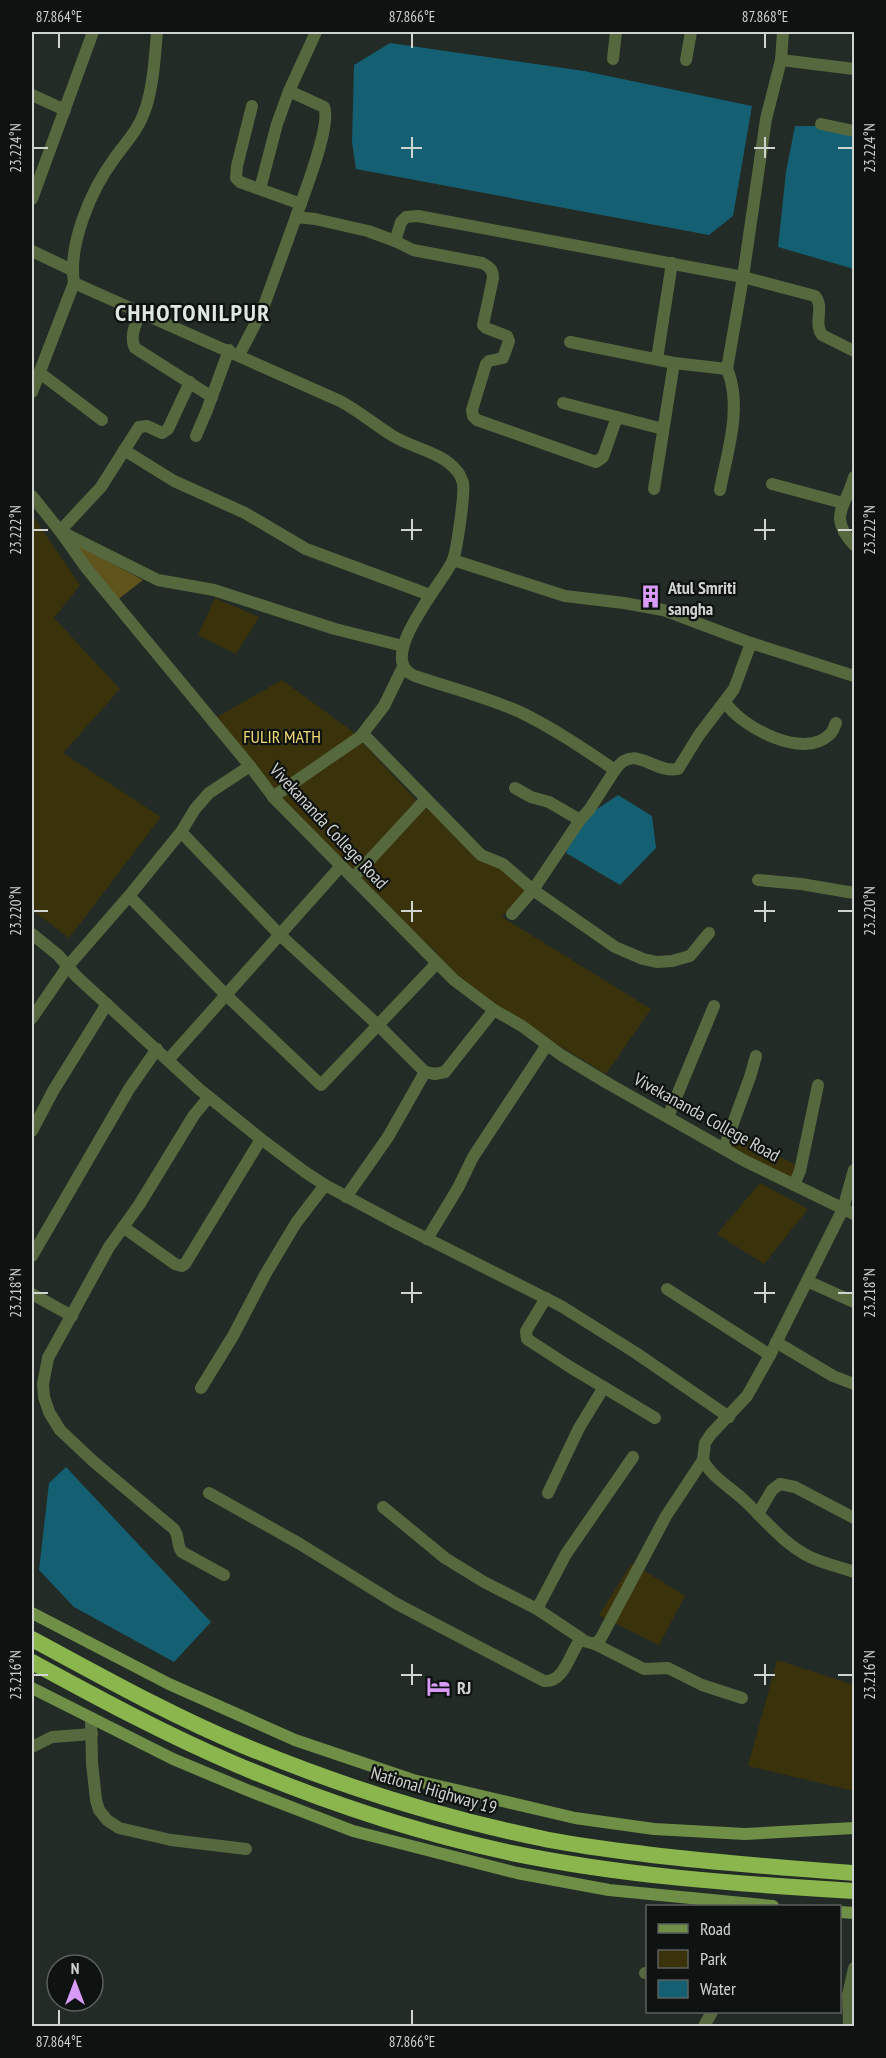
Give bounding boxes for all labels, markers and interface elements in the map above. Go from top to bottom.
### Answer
text: 87.864°E [36,7,82,26]
text: 87.866°E [389,7,435,26]
text: 87.868°E [742,7,788,26]
text: 23.224°N [6,123,25,173]
text: 23.224°N [860,123,879,173]
district label: CHHOTONILPUR [115,297,271,328]
text: 23.222°N [6,505,25,555]
text: 23.222°N [860,505,879,555]
place label: Atul Smriti sangha [667,576,736,620]
building icon: Atul Smriti sangha [637,584,663,610]
park label: FULIR MATH [243,725,321,748]
street label: Vivekananda College Road [264,758,393,894]
text: 23.220°N [6,886,25,936]
text: 23.220°N [860,886,879,936]
street label: Vivekananda College Road [629,1067,784,1167]
text: 23.218°N [6,1268,25,1318]
text: 23.218°N [860,1268,879,1318]
text: 23.216°N [6,1650,25,1700]
text: 23.216°N [860,1650,879,1700]
hotel icon: RJ [426,1674,452,1700]
place label: RJ [457,1676,471,1699]
street label: National Highway 19 [368,1761,500,1819]
legend [646,1905,841,2013]
text: Road [700,1917,731,1940]
text: Park [700,1947,727,1970]
north arrow [45,1953,105,2013]
text: N [71,1958,79,1978]
text: Water [700,1977,736,2000]
text: 87.864°E [36,2032,82,2051]
text: 87.866°E [389,2032,435,2051]

